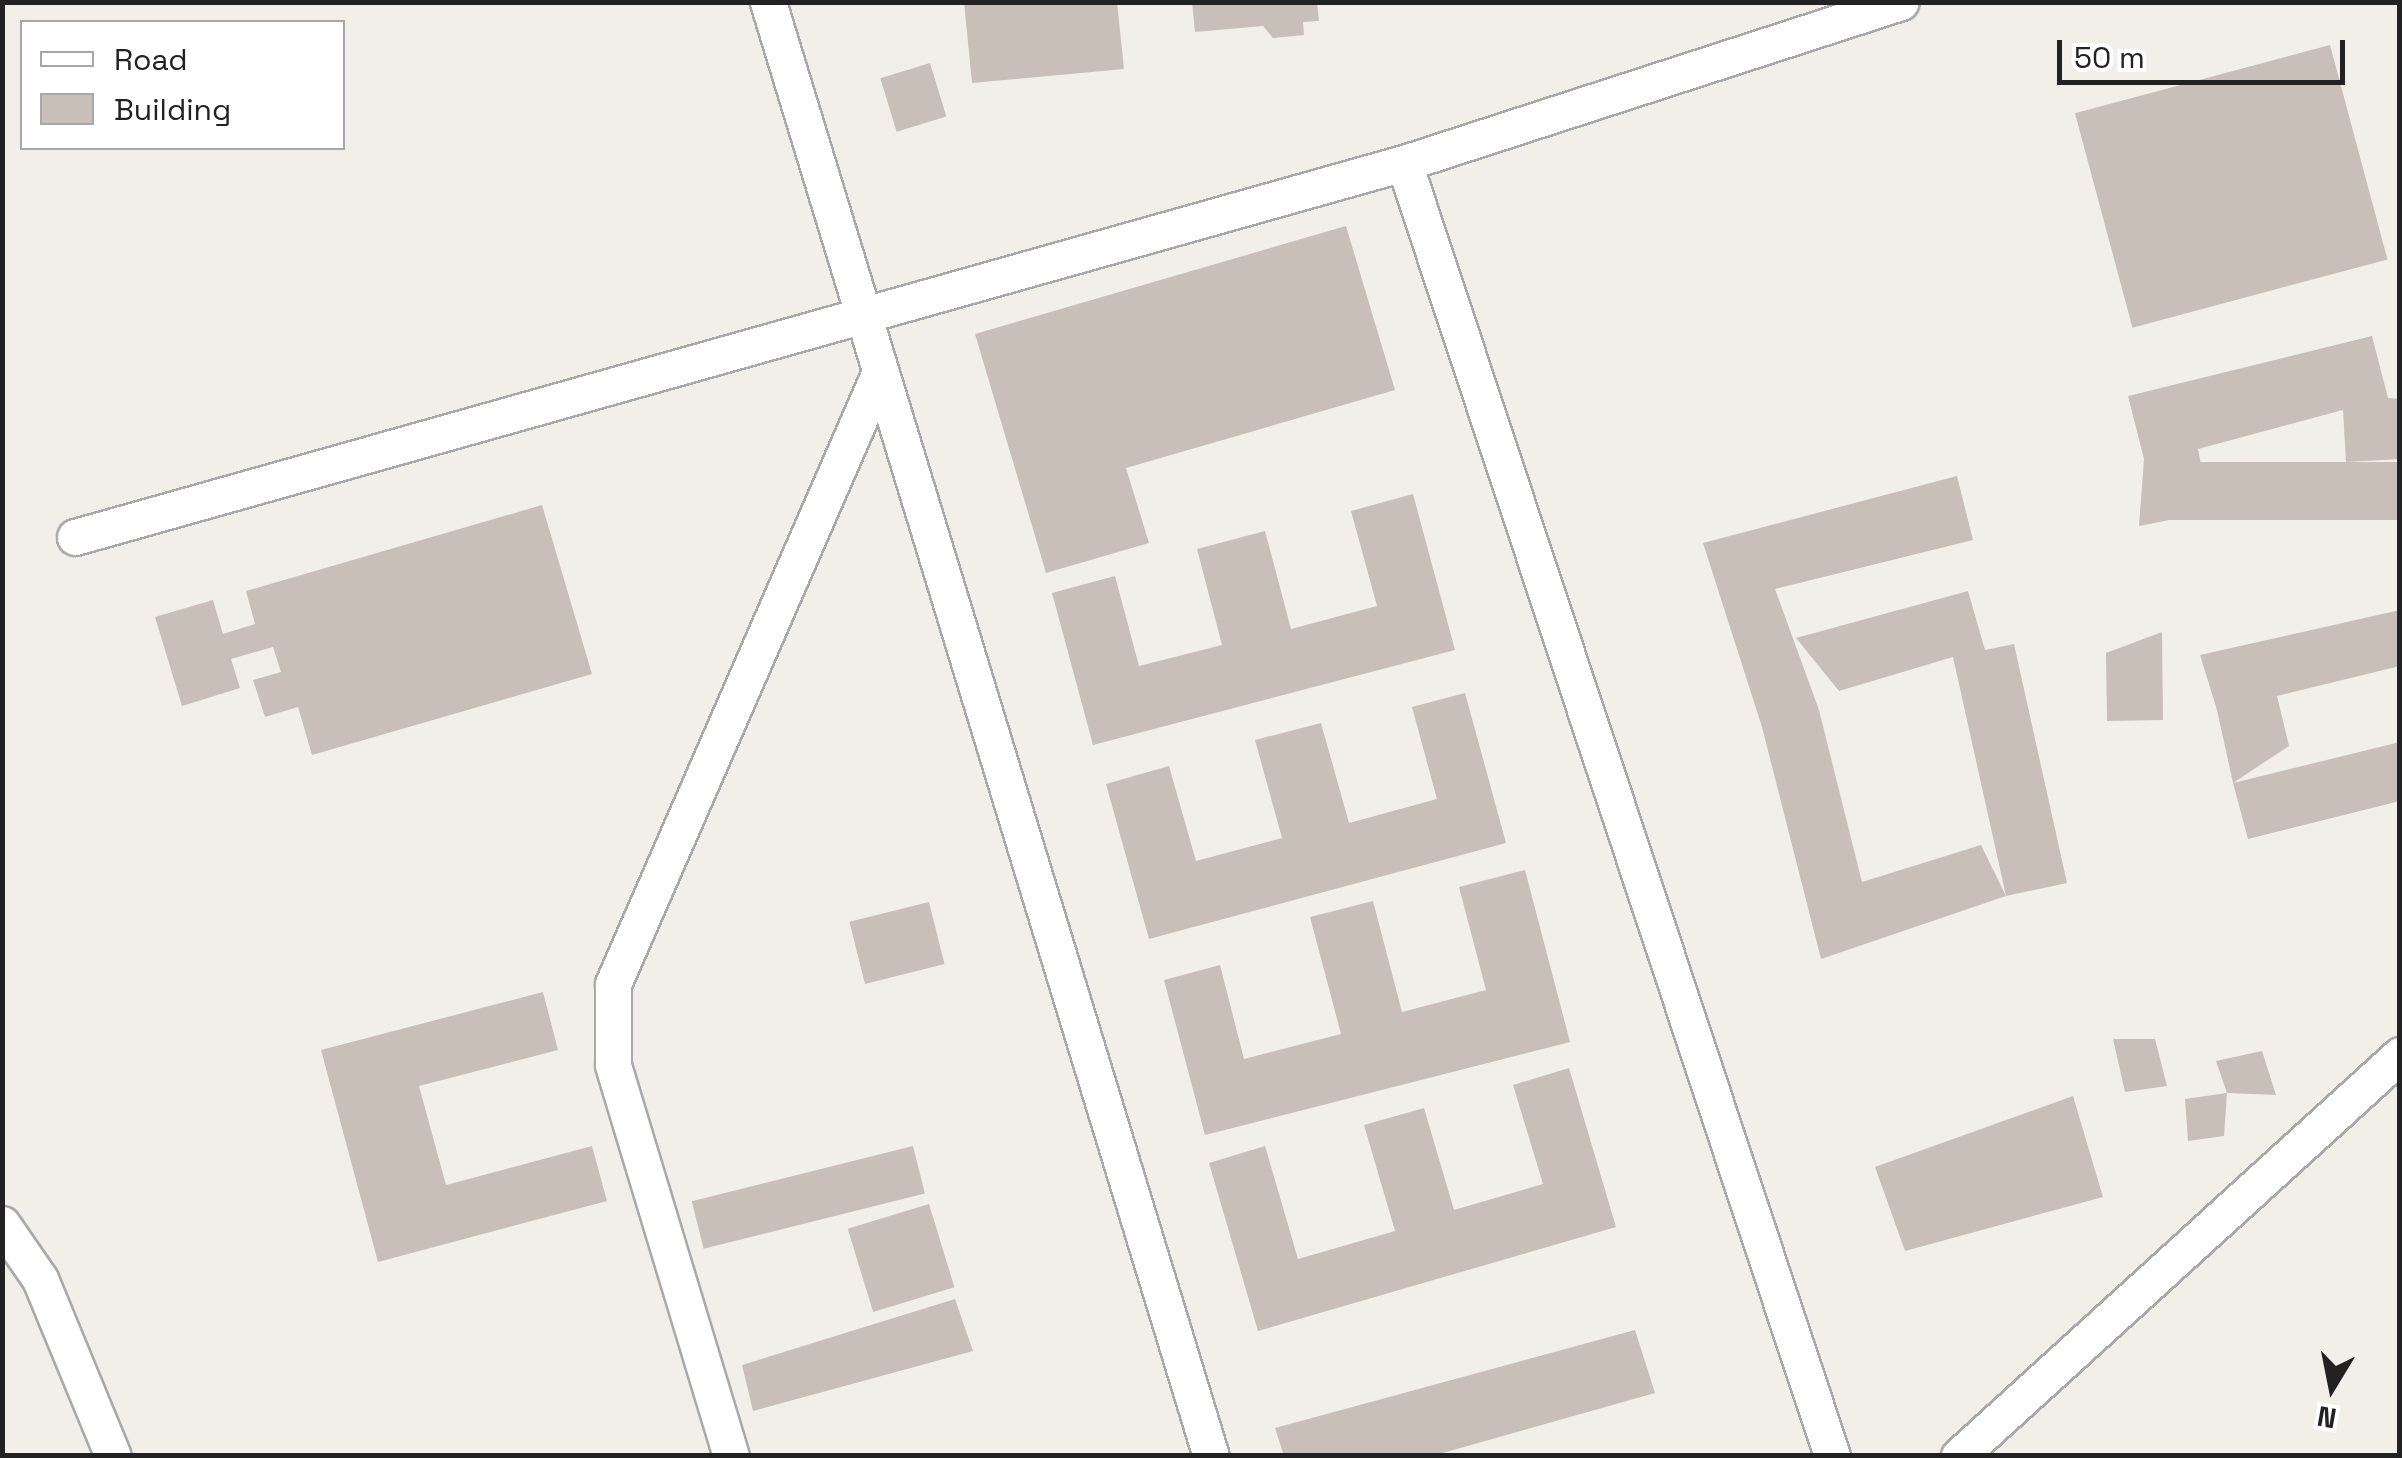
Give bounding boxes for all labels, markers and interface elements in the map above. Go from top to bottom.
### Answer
legend [20,20,345,150]
scale bar [2062,20,2350,82]
text: 50 m [2074,38,2145,77]
text: Road [114,40,188,79]
text: Building [114,90,231,129]
north arrow [2282,1338,2382,1438]
text: N [2314,1398,2339,1437]

